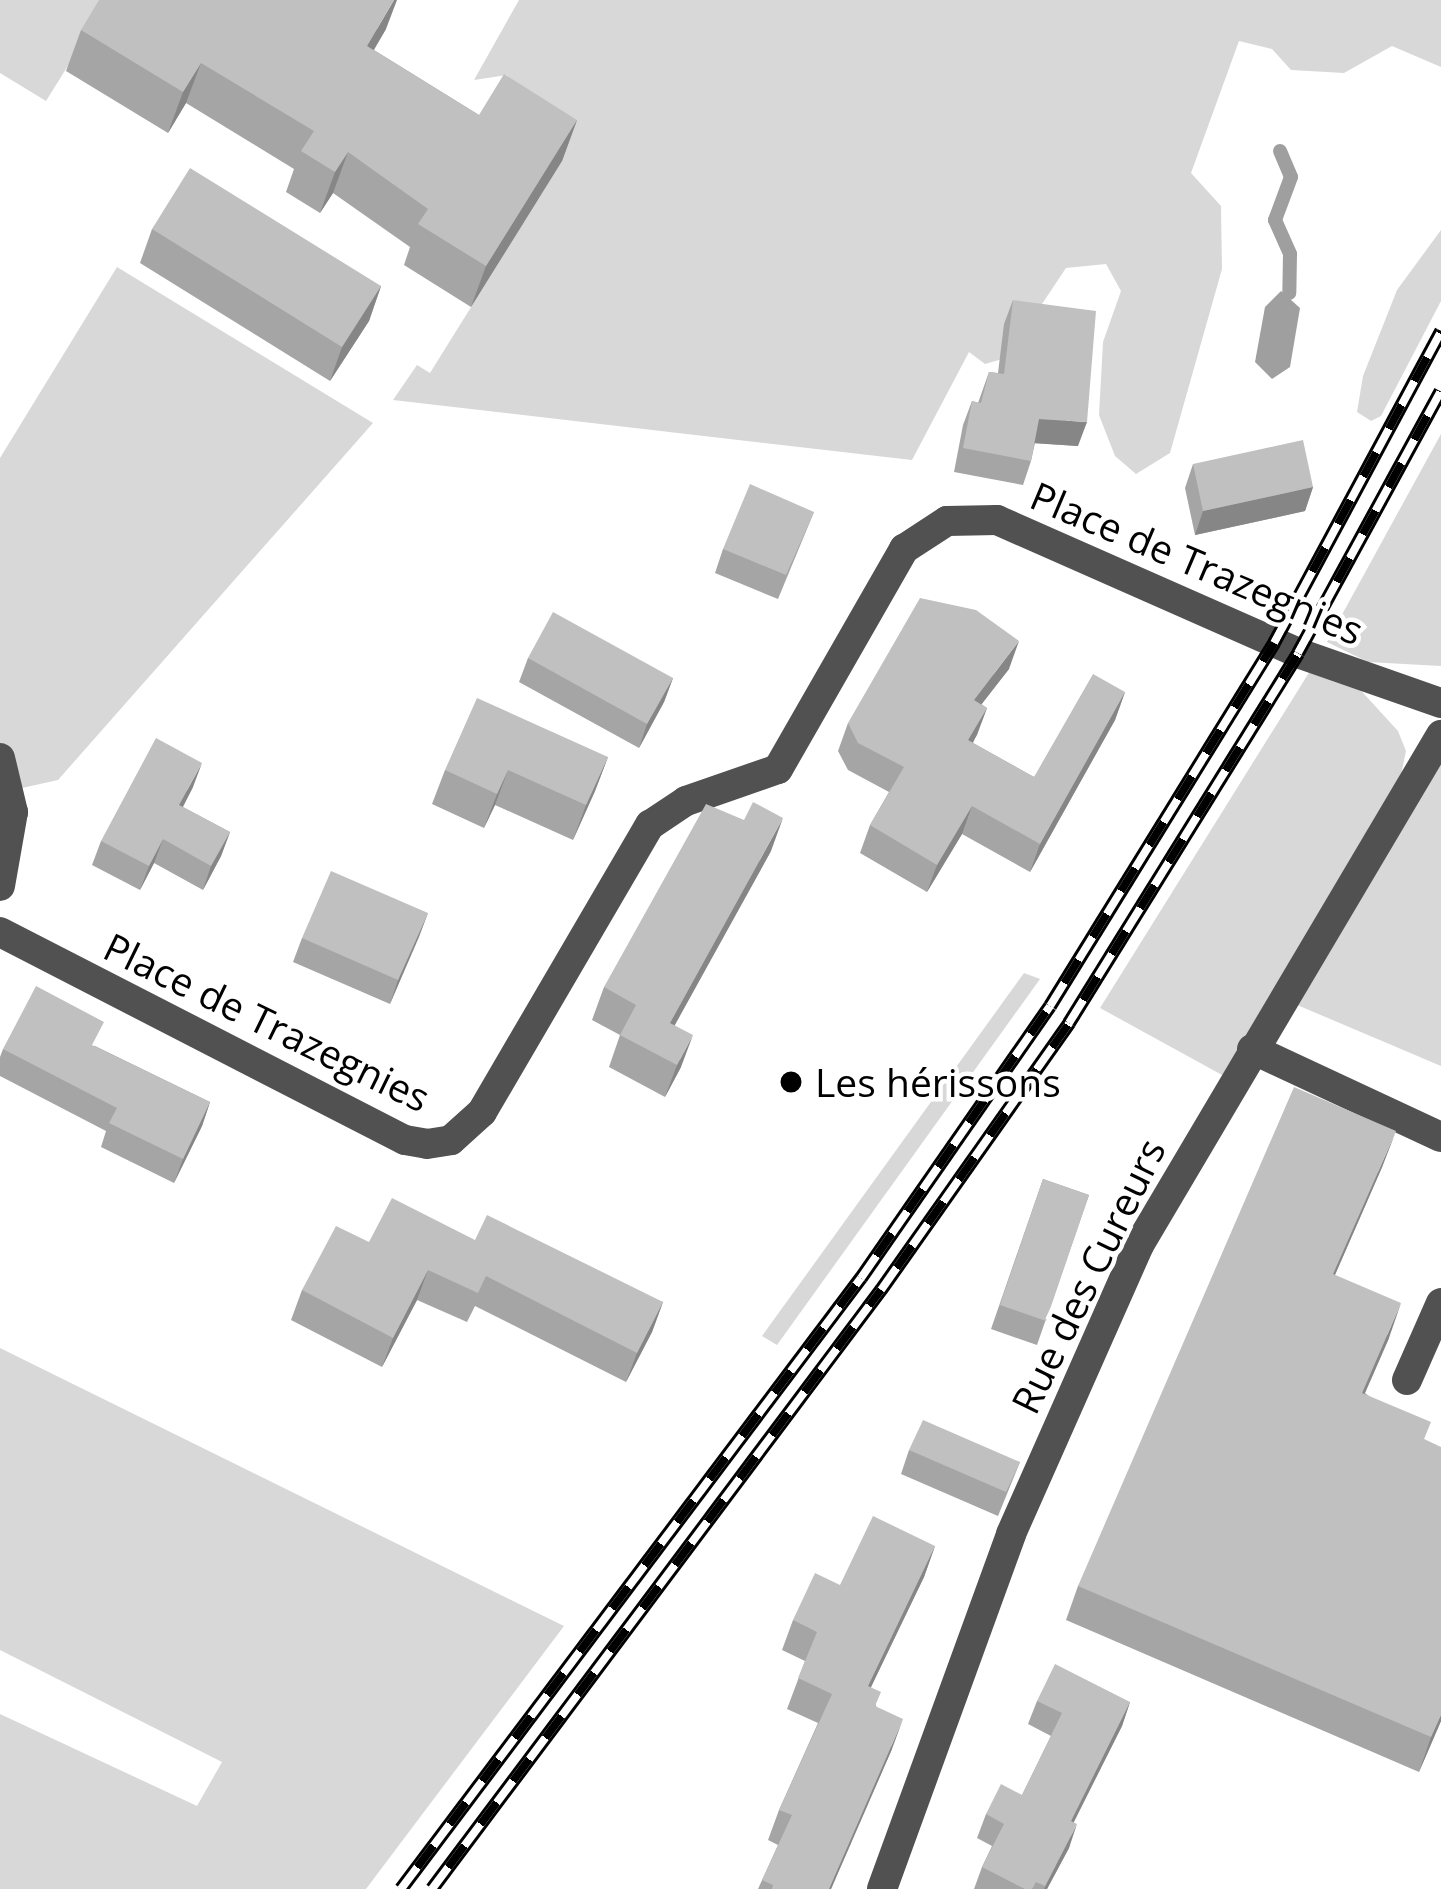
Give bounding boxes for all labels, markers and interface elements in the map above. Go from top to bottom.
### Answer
street label: Place de Trazegnies [1024,472,1370,654]
street label: Place de Trazegnies [97,923,437,1121]
place label: Les hérissons [815,1059,1061,1105]
marker: Les hérissons [778,1069,804,1095]
street label: Rue des Cureurs [1001,1131,1175,1421]

